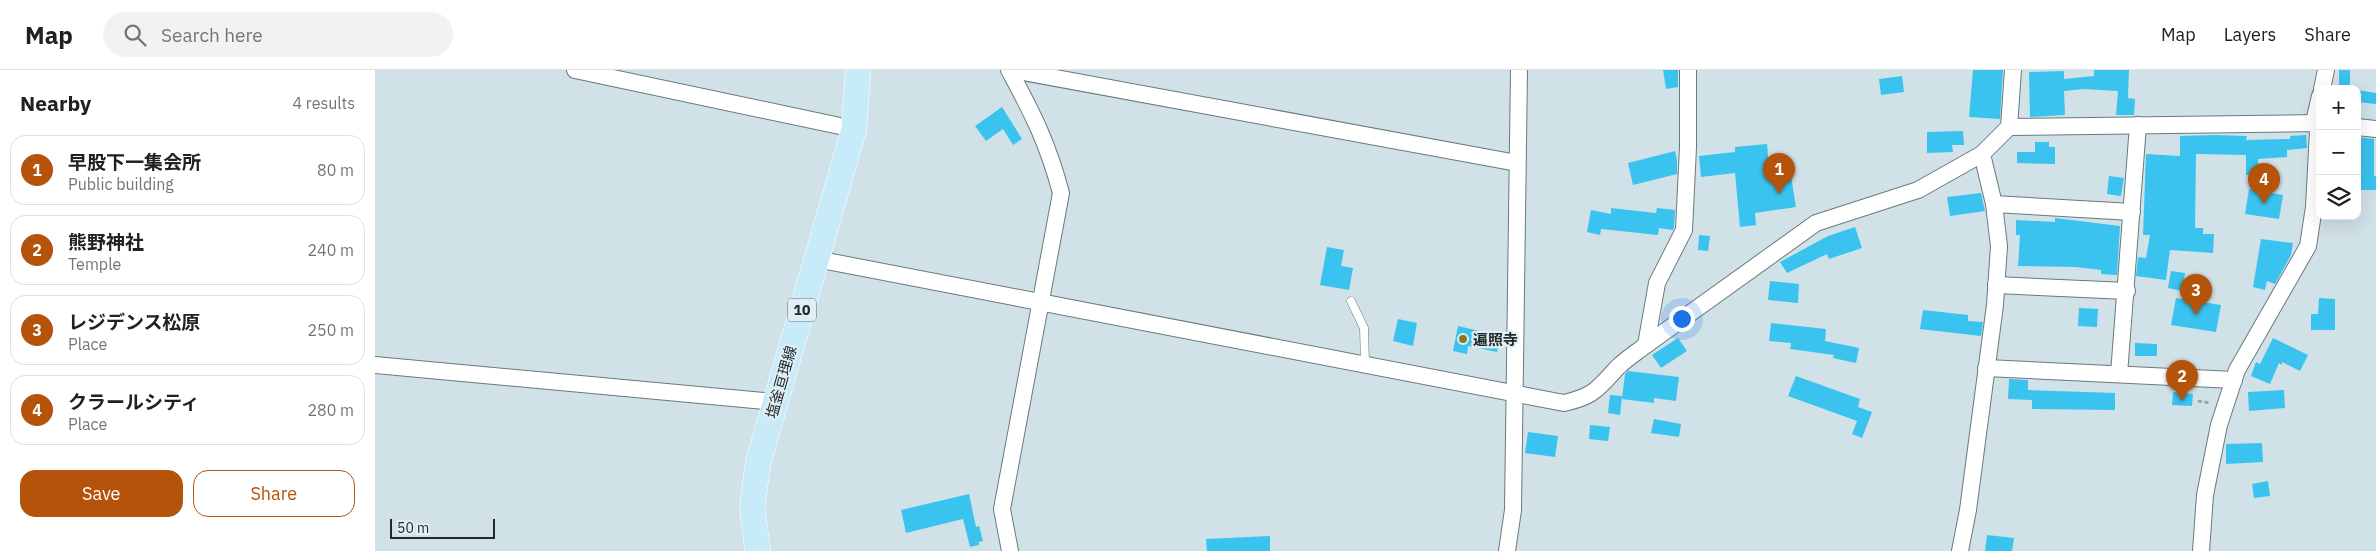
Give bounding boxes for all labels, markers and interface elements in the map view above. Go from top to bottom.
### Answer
search box [103,12,453,57]
text: Map [25,19,73,51]
icon: search [121,21,149,49]
text: Search here [161,23,263,47]
text: Map [2161,23,2196,46]
text: Layers [2224,23,2276,46]
text: Share [2304,23,2351,46]
map controls [2316,85,2361,220]
button: + [2316,85,2361,130]
text: Nearby [20,89,91,117]
text: 4 results [292,93,355,113]
button: − [2316,130,2361,175]
text: 早股下一集会所 [68,150,201,174]
pin: 1 [1763,153,1795,194]
text: 1 [32,160,42,180]
text: 80 m [317,160,354,180]
pin: 4 [2248,163,2280,204]
text: Public building [68,174,174,194]
button: layers [2316,175,2361,220]
text: 熊野神社 [68,230,144,254]
text: 2 [32,240,42,260]
text: 240 m [307,240,354,260]
text: Temple [68,254,121,274]
pin: 3 [2180,274,2212,315]
road number: 10 [788,298,816,322]
your location [1669,306,1695,332]
text: レジデンス松原 [68,310,201,334]
text: 3 [32,320,42,340]
text: 250 m [307,320,354,340]
place label: 遍照寺 [1473,330,1518,349]
marker: 遍照寺 [1457,333,1469,345]
text: Place [68,334,107,354]
street label: 塩釜亘理線 [762,343,800,421]
pin: 2 [2166,360,2198,401]
text: クラールシティ [68,390,200,414]
text: 4 [32,400,42,420]
text: 280 m [307,400,354,420]
text: Place [68,414,107,434]
button: Save [20,470,183,517]
button: Share [193,470,355,517]
scale bar [390,516,495,539]
text: 50 m [397,519,429,537]

